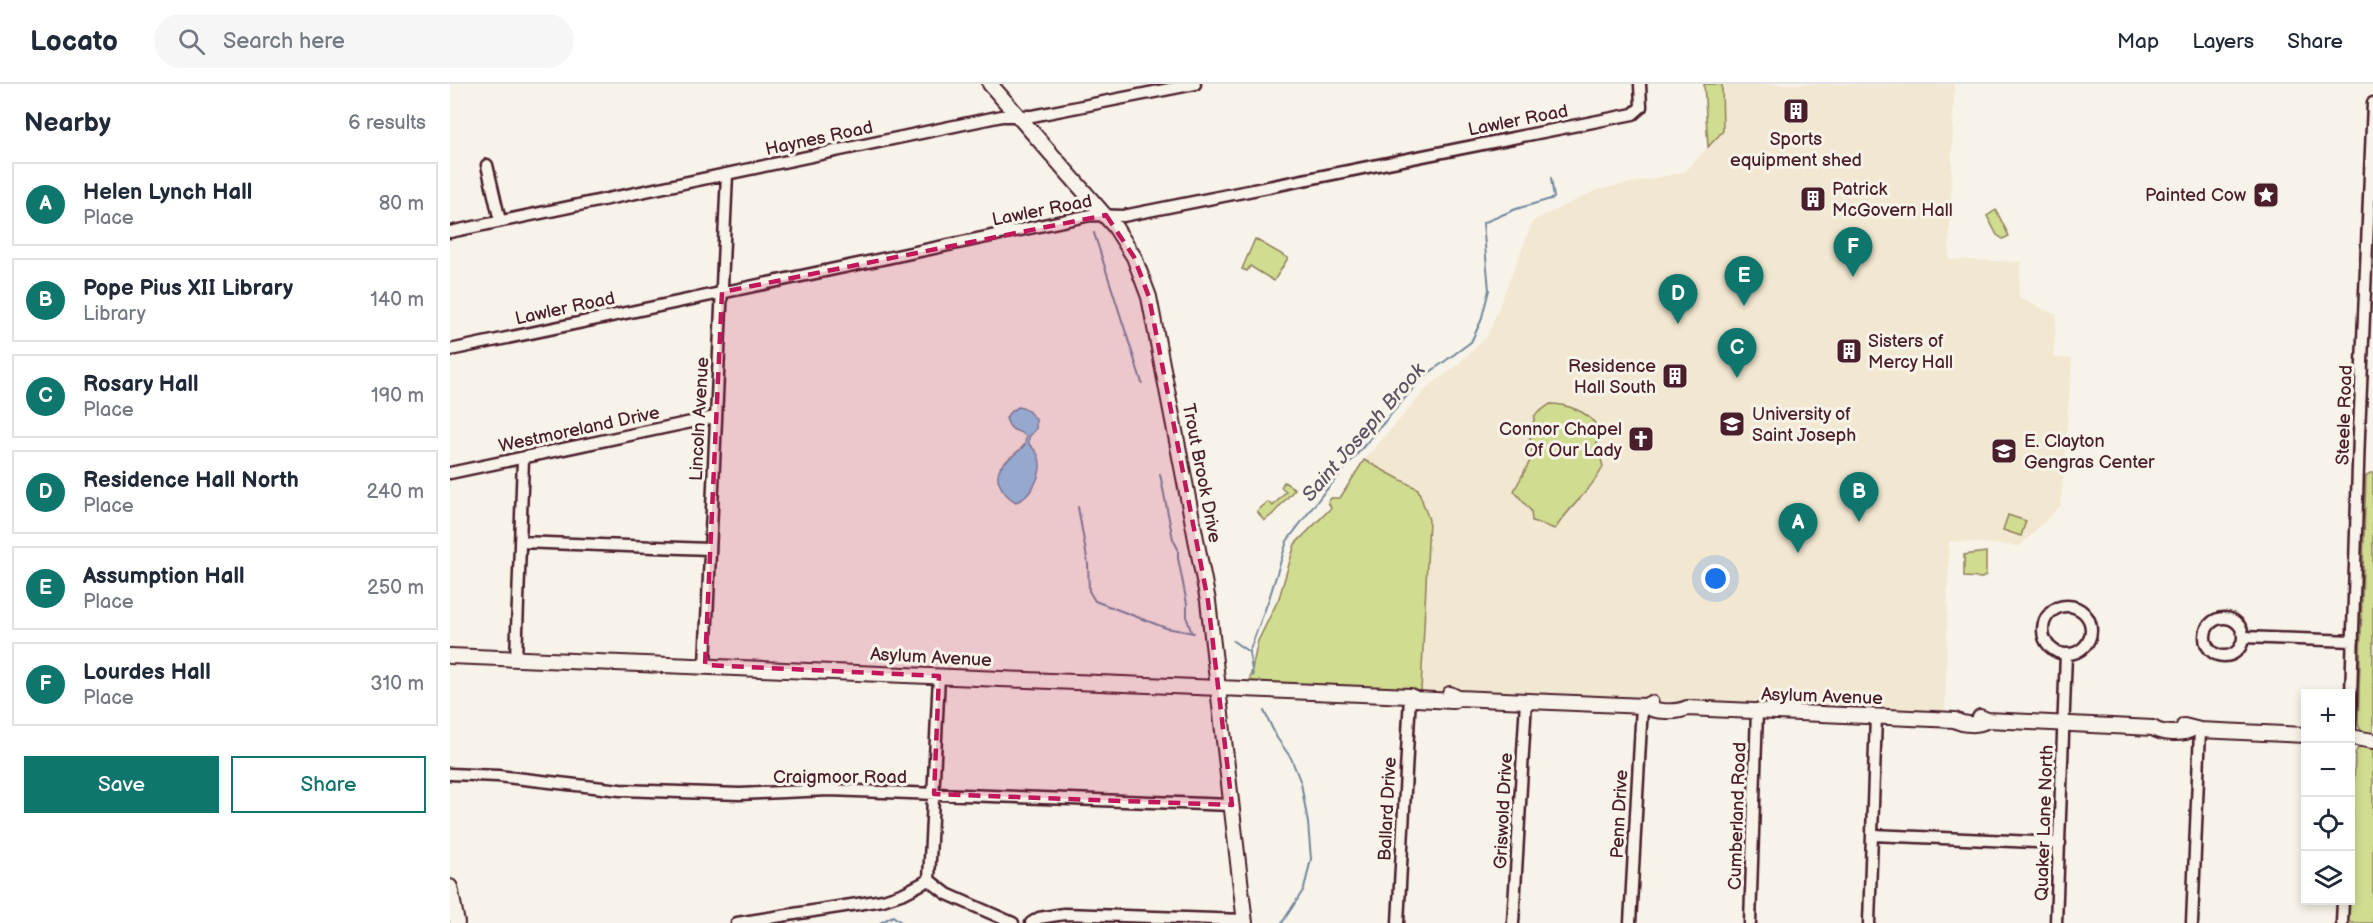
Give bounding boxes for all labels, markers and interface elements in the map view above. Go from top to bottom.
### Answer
search box [154,14,574,68]
text: Locato [30,25,118,58]
icon: search [175,25,208,58]
text: Search here [223,28,345,55]
text: Map [2117,29,2159,54]
text: Layers [2192,29,2254,54]
text: Share [2287,29,2343,54]
building icon: Sports equipment shed [1781,96,1811,126]
street label: Lawler Road [1466,100,1570,140]
text: Nearby [24,108,111,139]
text: 6 results [348,111,426,135]
street label: Haynes Road [763,117,875,160]
place label: Sports equipment shed [1730,129,1862,171]
text: Helen Lynch Hall [83,179,252,206]
place label: Patrick McGovern Hall [1832,179,1953,221]
place icon: Painted Cow [2251,180,2281,210]
building icon: Patrick McGovern Hall [1798,184,1828,214]
place label: Painted Cow [2145,185,2246,206]
street label: Lawler Road [990,190,1094,230]
text: A [39,192,52,216]
text: 80 m [379,192,424,216]
text: Place [83,206,134,230]
pin: F [1834,228,1872,277]
pin: E [1724,256,1764,306]
pin: D [1658,274,1698,324]
text: Pope Pius XII Library [83,275,293,302]
text: B [38,288,53,312]
text: 140 m [370,288,424,312]
street label: Lawler Road [513,288,617,329]
text: Library [83,302,146,326]
pin: C [1718,328,1756,378]
place label: Sisters of Mercy Hall [1868,331,1953,373]
building icon: Sisters of Mercy Hall [1834,336,1864,366]
street label: Lincoln Avenue [686,356,713,481]
place label: Residence Hall South [1568,356,1656,398]
water label: Saint Joseph Brook [1297,358,1431,507]
building icon: Residence Hall South [1660,361,1690,391]
street label: Steele Road [2332,365,2357,465]
text: Rosary Hall [83,371,199,398]
text: C [38,384,53,408]
text: 190 m [371,384,424,408]
text: Place [83,398,134,422]
street label: Westmoreland Drive [497,402,662,457]
street label: Trout Brook Drive [1178,402,1225,545]
place label: University of Saint Joseph [1752,404,1856,446]
school or university icon: University of Saint Joseph [1717,409,1747,439]
place label: Connor Chapel Of Our Lady [1499,419,1623,461]
church icon: Connor Chapel Of Our Lady [1626,424,1656,454]
place label: E. Clayton Gengras Center [2024,431,2155,473]
school or university icon: E. Clayton Gengras Center [1989,436,2019,466]
text: Residence Hall North [83,467,299,494]
pin: B [1840,472,1878,522]
text: D [39,480,52,504]
text: 240 m [367,480,424,504]
text: Place [83,494,134,518]
pin: A [1778,504,1818,553]
text: Assumption Hall [83,563,245,590]
your location [1701,564,1730,593]
text: E [39,576,52,600]
text: 250 m [367,576,424,600]
text: Place [83,590,134,614]
street label: Asylum Avenue [870,644,993,671]
text: Lourdes Hall [83,659,211,686]
text: F [39,672,52,696]
text: 310 m [370,672,424,696]
street label: Asylum Avenue [1761,684,1883,709]
text: Place [83,686,134,710]
map controls [2301,689,2355,905]
button: + [2301,689,2355,743]
street label: Cumberland Road [1724,742,1751,890]
button: − [2301,743,2355,797]
street label: Quaker Lane North [2031,744,2058,902]
street label: Griswold Drive [1490,752,1517,870]
button: Save [24,756,219,813]
button: Share [231,756,426,813]
street label: Ballard Drive [1374,756,1401,862]
street label: Craigmoor Road [773,767,907,788]
street label: Penn Drive [1607,769,1632,859]
button: locate [2301,797,2355,851]
button: layers [2301,851,2355,905]

